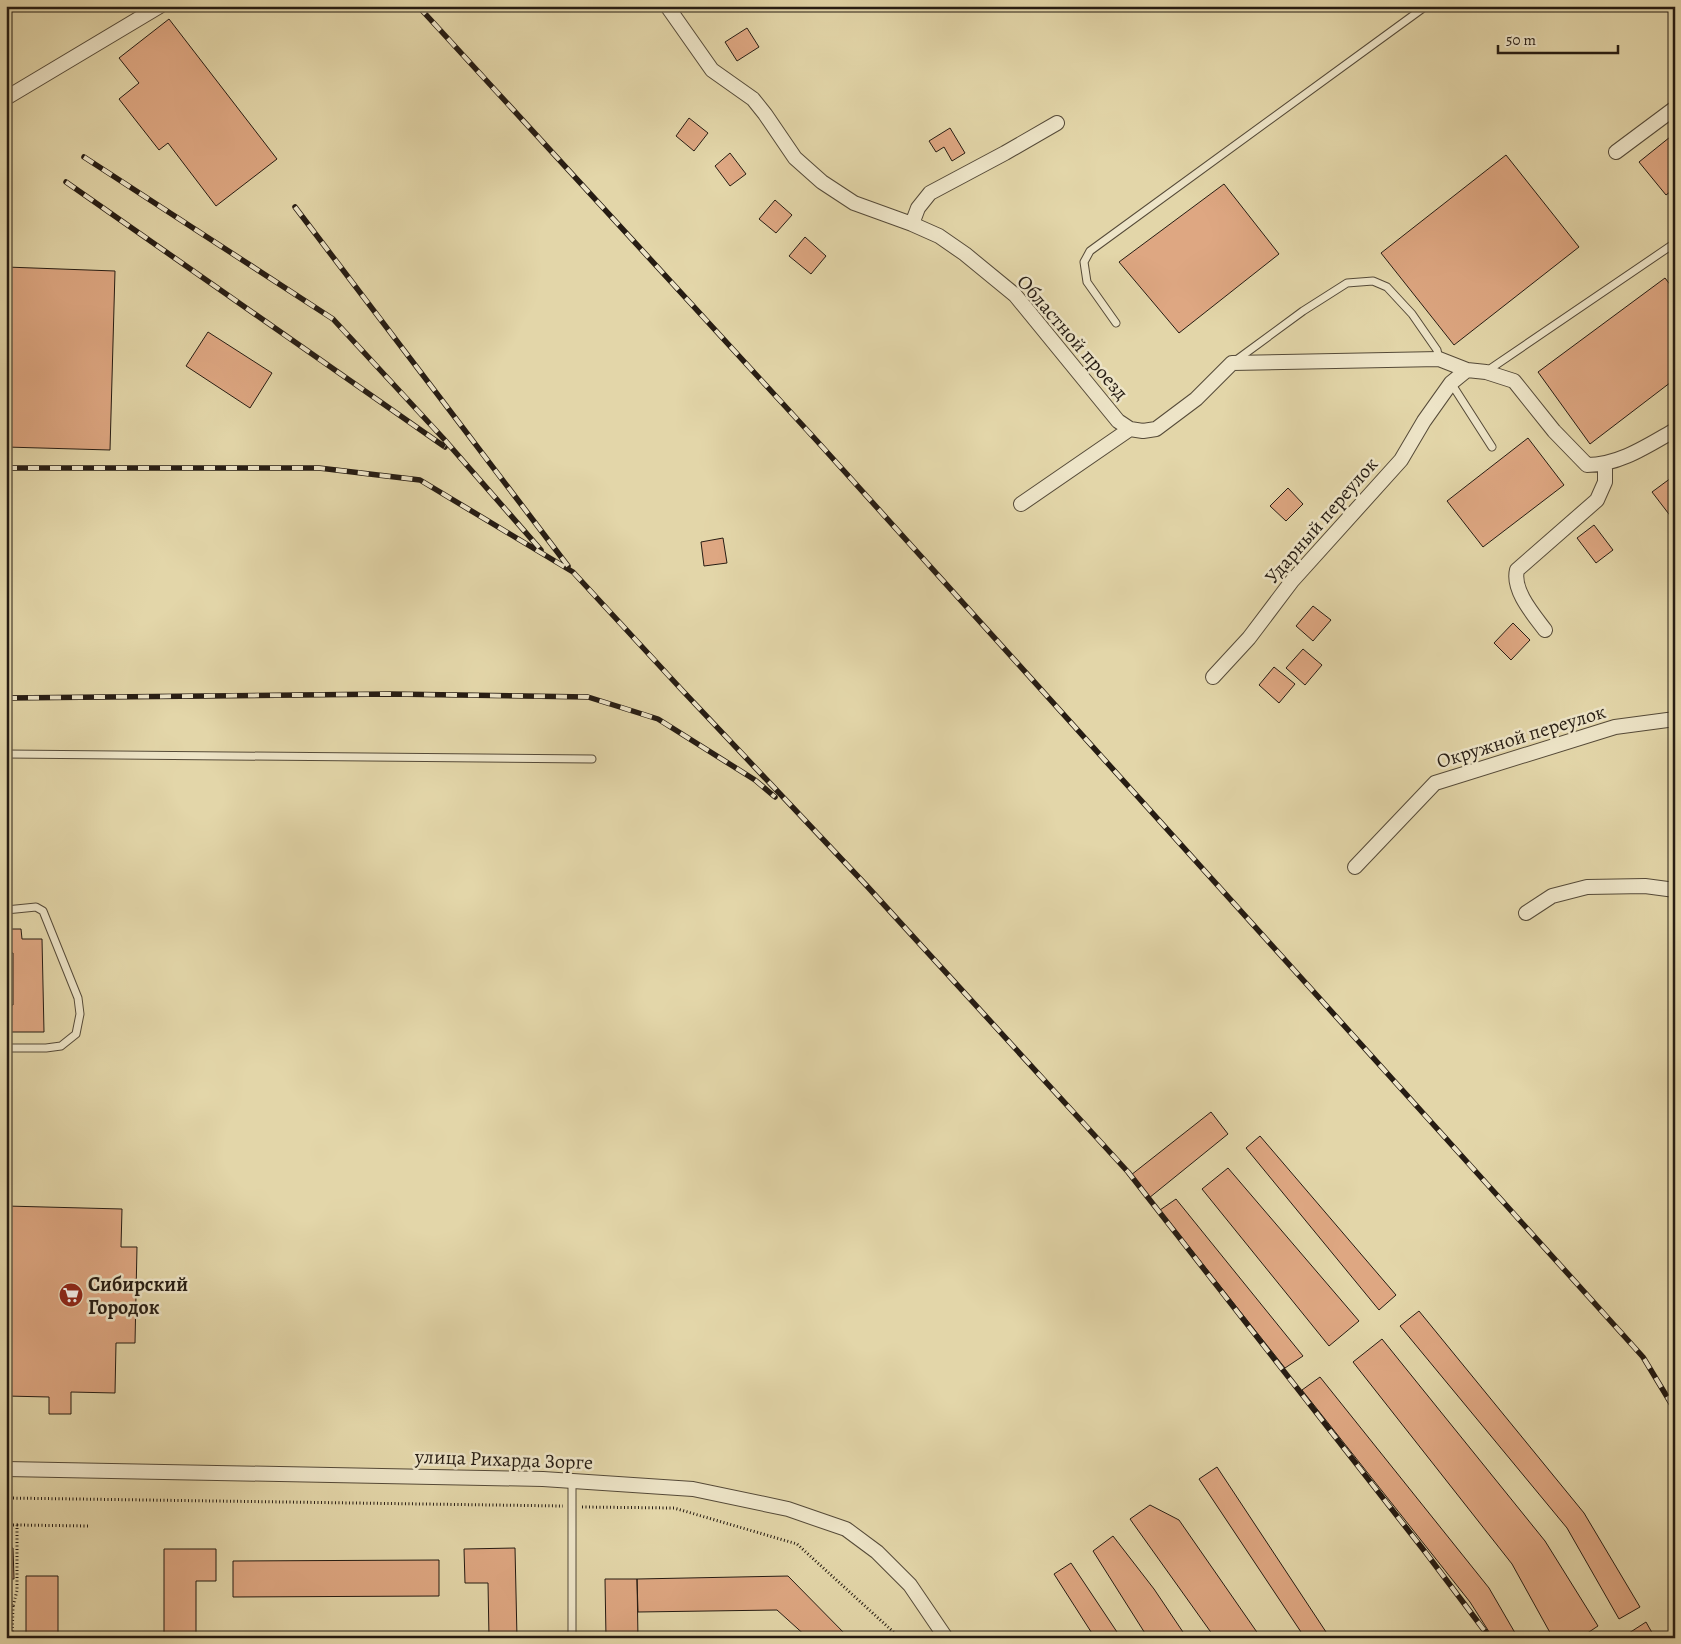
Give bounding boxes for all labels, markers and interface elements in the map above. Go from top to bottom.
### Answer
scale bar [1498,22,1618,54]
text: 50 m [1506,30,1536,50]
street label: Областной проезд [1011,269,1135,406]
street label: Ударный переулок [1259,451,1384,589]
street label: Окружной переулок [1433,698,1609,775]
place label: Сибирский Городок [88,1271,188,1321]
supermarket icon: Сибирский Городок [58,1282,84,1308]
street label: улица Рихарда Зорге [413,1443,593,1476]

